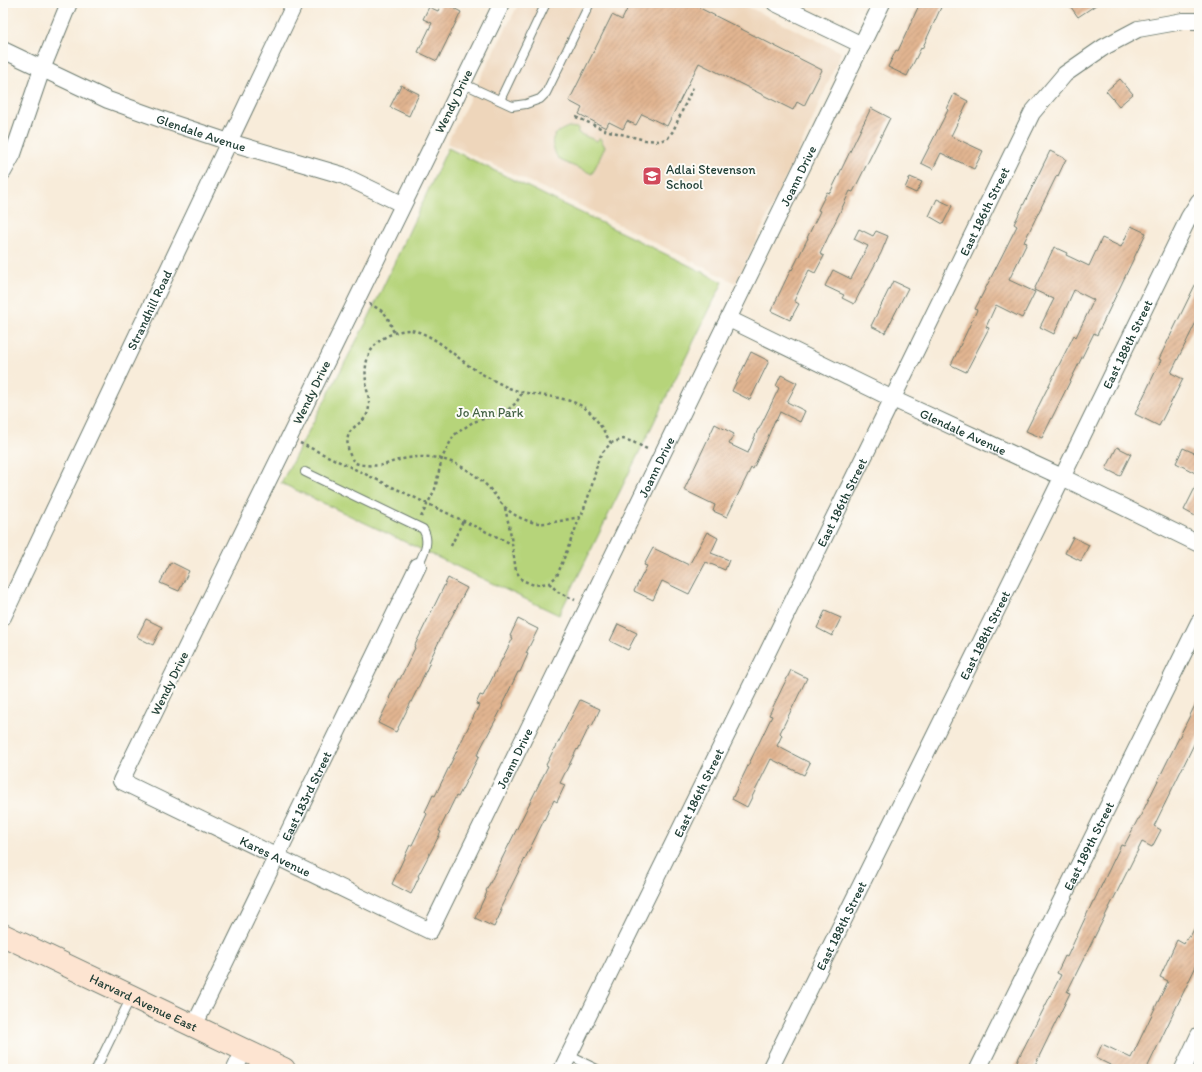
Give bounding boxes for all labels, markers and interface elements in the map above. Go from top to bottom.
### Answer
street label: Wendy Drive [432,67,475,136]
street label: Glendale Avenue [154,111,248,155]
street label: Joann Drive [777,143,819,208]
place label: Adlai Stevenson School [666,162,756,192]
street label: East 186th Street [956,164,1013,258]
school or university icon: Adlai Stevenson School [641,165,663,187]
street label: Strandhill Road [124,268,175,353]
street label: East 188th Street [1099,297,1156,391]
street label: Wendy Drive [290,358,333,427]
park label: Jo Ann Park [457,405,524,420]
street label: Glendale Avenue [918,406,1009,458]
street label: Joann Drive [635,434,678,500]
street label: East 186th Street [814,455,870,549]
street label: East 188th Street [957,588,1013,682]
street label: Wendy Drive [148,649,191,718]
street label: Joann Drive [494,726,536,791]
street label: East 186th Street [670,746,727,840]
street label: East 183rd Street [278,749,335,843]
street label: East 189th Street [1061,799,1117,893]
street label: Kares Avenue [238,833,313,880]
street label: East 188th Street [813,879,870,973]
street label: Harvard Avenue East [87,971,200,1035]

